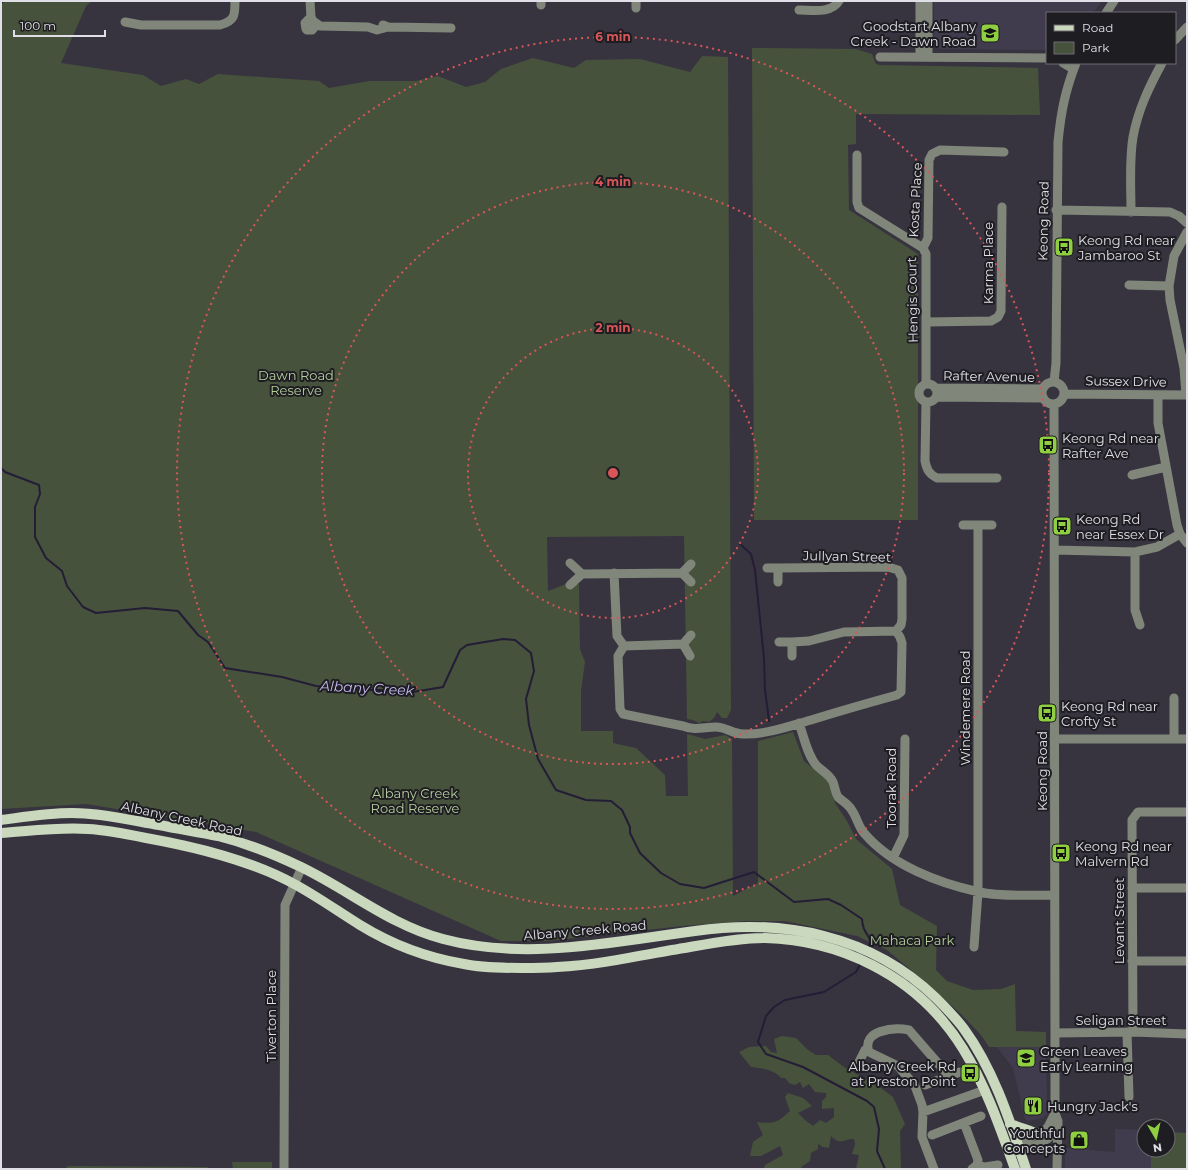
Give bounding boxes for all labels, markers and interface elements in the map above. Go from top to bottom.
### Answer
scale bar [14,12,105,38]
legend [1046,12,1176,64]
text: 100 m [20,18,56,33]
place label: Goodstart Albany Creek - Dawn Road [851,18,977,49]
text: Road [1082,20,1113,35]
school or university icon: Goodstart Albany Creek - Dawn Road [979,22,1001,44]
text: 6 min [595,29,631,44]
text: Park [1082,40,1110,55]
street label: Kosta Place [905,162,925,238]
text: 4 min [595,174,631,189]
street label: Keong Road [1034,181,1052,261]
street label: Karma Place [980,222,996,304]
place label: Keong Rd near Jambaroo St [1077,232,1175,263]
bus stop icon: Keong Rd near Jambaroo St [1053,236,1075,258]
street label: Hengis Court [903,257,921,343]
text: 2 min [596,320,630,335]
park label: Dawn Road Reserve [258,367,334,398]
street label: Rafter Avenue [943,367,1035,385]
street label: Sussex Drive [1085,372,1167,390]
place label: Keong Rd near Rafter Ave [1062,430,1159,461]
bus stop icon: Keong Rd near Rafter Ave [1037,434,1059,456]
centre of rings [606,466,620,480]
place label: Keong Rd near Essex Dr [1076,511,1164,542]
bus stop icon: Keong Rd near Essex Dr [1051,515,1073,537]
street label: Jullyan Street [802,547,891,565]
street label: Windemere Road [957,650,973,766]
water label: Albany Creek [319,677,415,699]
place label: Keong Rd near Crofty St [1061,698,1158,729]
bus stop icon: Keong Rd near Crofty St [1036,702,1058,724]
street label: Keong Road [1034,731,1050,811]
street label: Toorak Road [883,748,899,828]
park label: Albany Creek Road Reserve [371,785,460,816]
street label: Albany Creek Road [120,797,244,839]
place label: Keong Rd near Malvern Rd [1075,838,1172,869]
bus stop icon: Keong Rd near Malvern Rd [1050,842,1072,864]
street label: Levant Street [1111,878,1127,964]
street label: Albany Creek Road [523,917,647,943]
park label: Mahaca Park [870,932,955,948]
street label: Tiverton Place [263,970,279,1062]
street label: Seligan Street [1076,1012,1166,1028]
place label: Green Leaves Early Learning [1040,1043,1133,1074]
school or university icon: Green Leaves Early Learning [1015,1047,1037,1069]
place label: Albany Creek Rd at Preston Point [848,1058,956,1089]
bus stop icon: Albany Creek Rd at Preston Point [959,1062,981,1084]
restaurant icon: Hungry Jack's [1022,1095,1044,1117]
place label: Hungry Jack's [1047,1098,1138,1114]
north arrow [1136,1118,1176,1158]
place label: Youthful Concepts [1004,1125,1065,1156]
shop icon: Youthful Concepts [1068,1129,1090,1151]
text: N [1152,1140,1163,1155]

